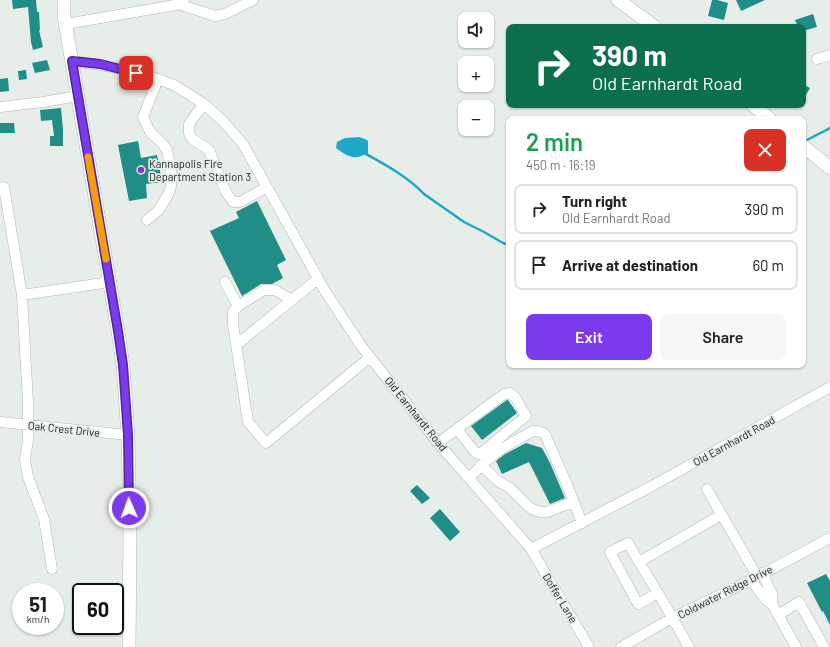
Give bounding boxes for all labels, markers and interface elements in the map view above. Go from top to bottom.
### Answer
map controls [458,12,494,136]
button: sound [458,12,494,48]
text: 390 m [592,38,667,72]
icon: right [526,40,578,92]
pin [119,56,153,90]
button: + [458,56,494,92]
icon: arrive [125,62,147,84]
text: Old Earnhardt Road [592,72,742,94]
button: − [458,100,494,136]
text: 2 min [526,127,583,156]
button: close [744,129,786,171]
place label: Kannapolis Fire Department Station 3 [149,157,251,183]
text: 450 m · 16:19 [526,157,595,173]
marker: Kannapolis Fire Department Station 3 [136,165,146,175]
text: Turn right [562,192,627,210]
icon: right [528,198,550,220]
text: 390 m [745,200,784,218]
text: Old Earnhardt Road [562,210,671,226]
icon: arrive [528,254,550,276]
text: Arrive at destination [562,256,698,274]
text: 60 m [752,256,784,274]
button: Exit [526,314,652,360]
button: Share [660,314,786,360]
street label: Old Earnhardt Road [382,374,450,453]
street label: Old Earnhardt Road [690,413,777,469]
street label: Oak Crest Drive [27,418,101,439]
position arrow [108,487,150,529]
street label: Coldwater Ridge Drive [675,562,774,621]
street label: Doffer Lane [541,571,580,625]
speed limit sign: 60 [72,583,124,635]
text: 51 [29,592,47,616]
text: km/h [27,613,49,625]

